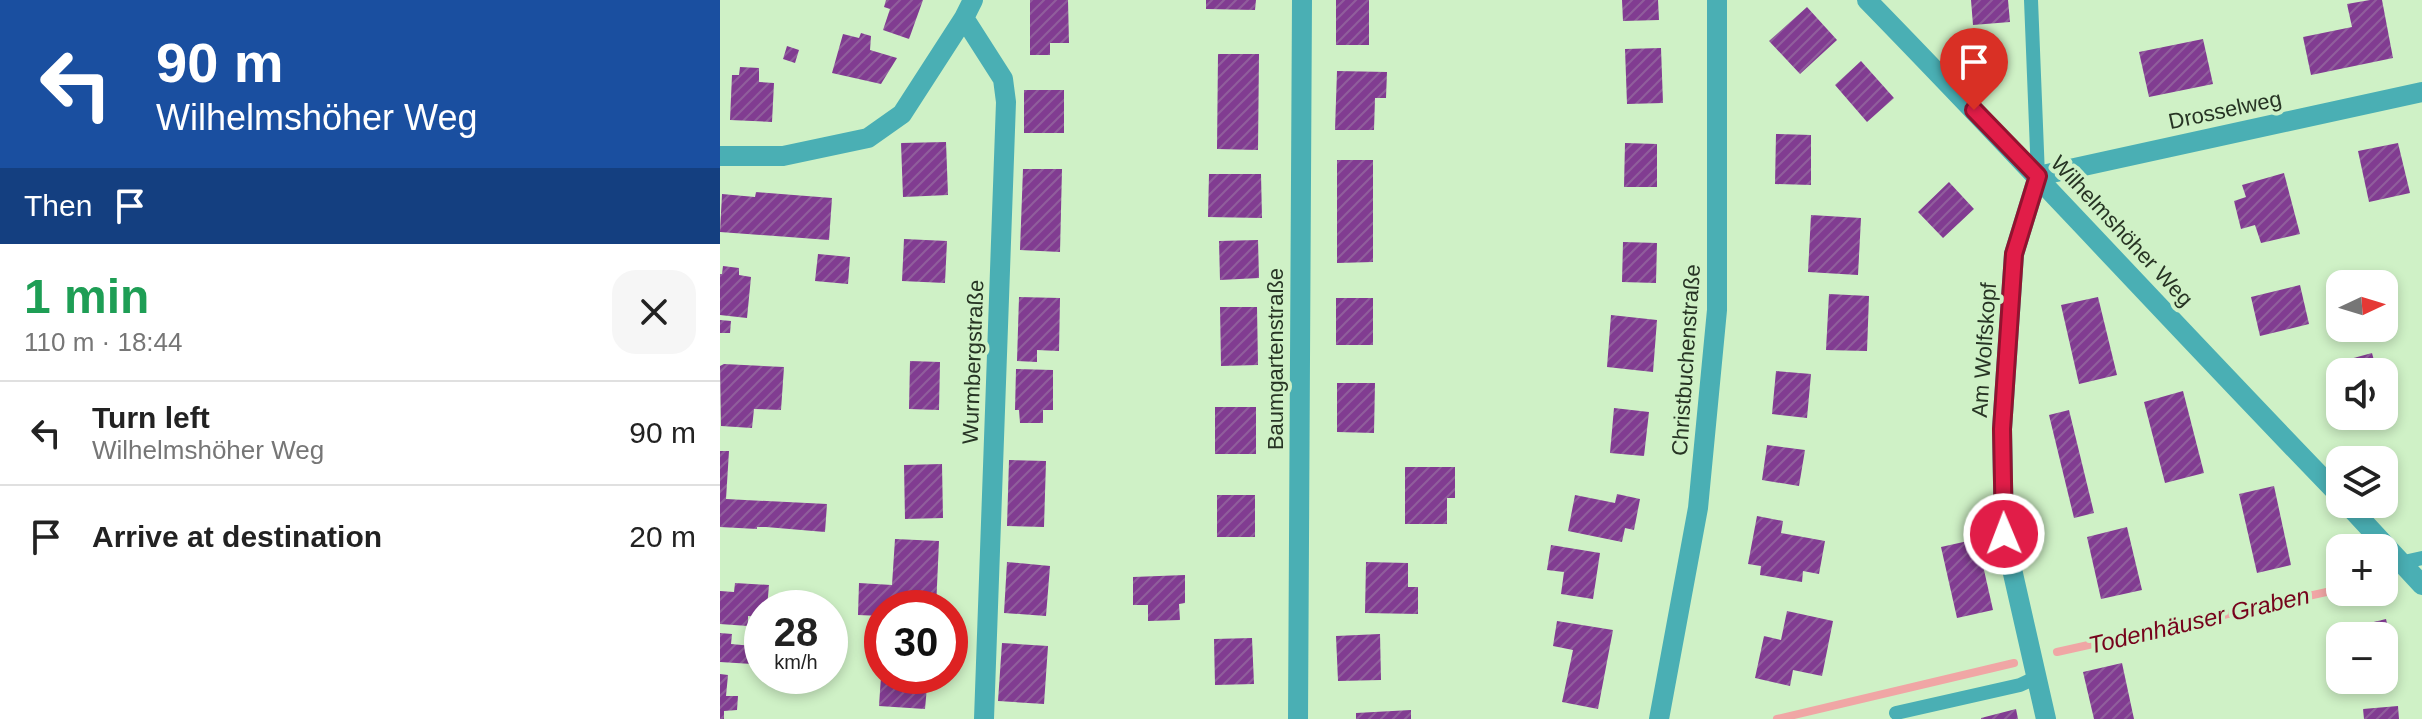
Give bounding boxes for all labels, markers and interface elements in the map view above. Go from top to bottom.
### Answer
pin [1940,28,2008,110]
text: 90 m [156,31,284,94]
icon: left [24,32,128,136]
icon: arrive [1952,40,1996,84]
street label: Drosselweg [2166,86,2284,134]
text: Wilhelmshöher Weg [156,97,477,138]
street label: Wilhelmshöher Weg [2046,151,2198,311]
icon: arrive [108,184,152,228]
text: Then [24,189,92,222]
street label: Christbuchenstraße [1667,263,1705,457]
street label: Baumgartenstraße [1263,268,1288,450]
text: 1 min [24,270,149,323]
button: close [612,270,696,354]
north arrow [2326,270,2398,342]
map controls [2326,270,2398,694]
street label: Wurmbergstraße [958,279,988,445]
street label: Am Wolfskopf [1967,281,2001,418]
text: 110 m · 18:44 [24,327,183,357]
button: sound [2326,358,2398,430]
text: Turn left [92,401,210,434]
icon: left [24,411,68,455]
text: 90 m [629,416,696,449]
text: Wilhelmshöher Weg [92,435,324,465]
button: layers [2326,446,2398,518]
position arrow [1962,492,2046,576]
icon: arrive [24,515,68,559]
text: Arrive at destination [92,520,382,553]
text: 20 m [629,520,696,553]
button: + [2326,534,2398,606]
water label: Todenhäuser Graben [2086,581,2312,659]
speed limit sign: 30 [864,590,968,694]
text: 28 [774,610,818,654]
button: − [2326,622,2398,694]
text: km/h [774,651,818,673]

